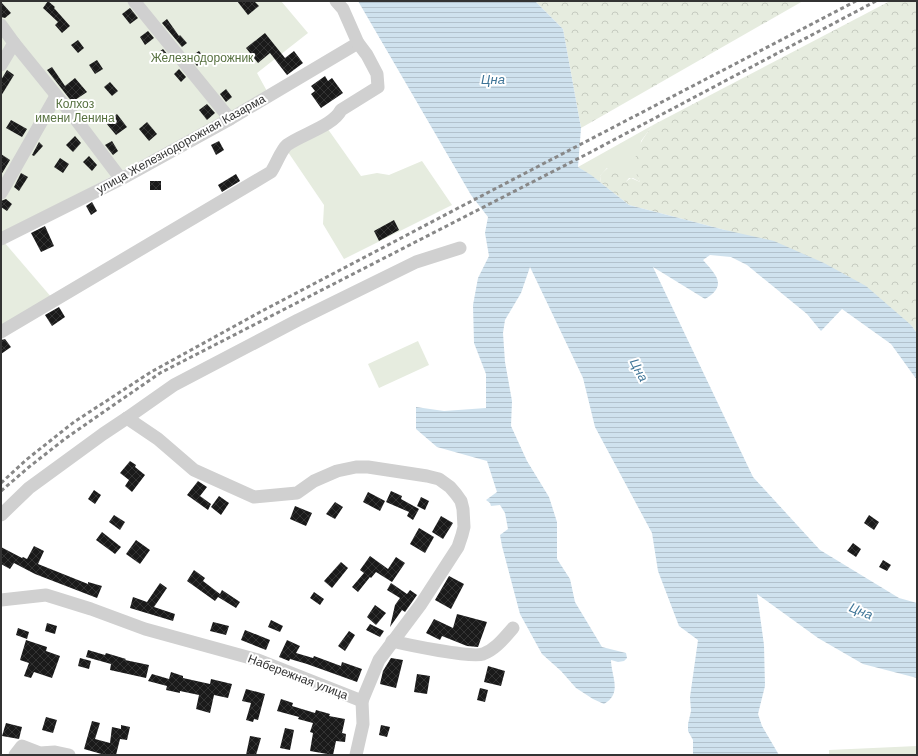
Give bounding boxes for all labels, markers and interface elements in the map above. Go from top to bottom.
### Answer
park label: Железнодорожник [151,50,254,66]
water label: Цна [481,71,505,88]
street label: улица Железнодорожная Казарма [94,91,268,197]
park label: Колхоз имени Ленина [35,96,115,126]
water label: Цна [626,355,652,385]
water label: Цна [847,599,875,623]
street label: Набережная улица [246,651,351,704]

